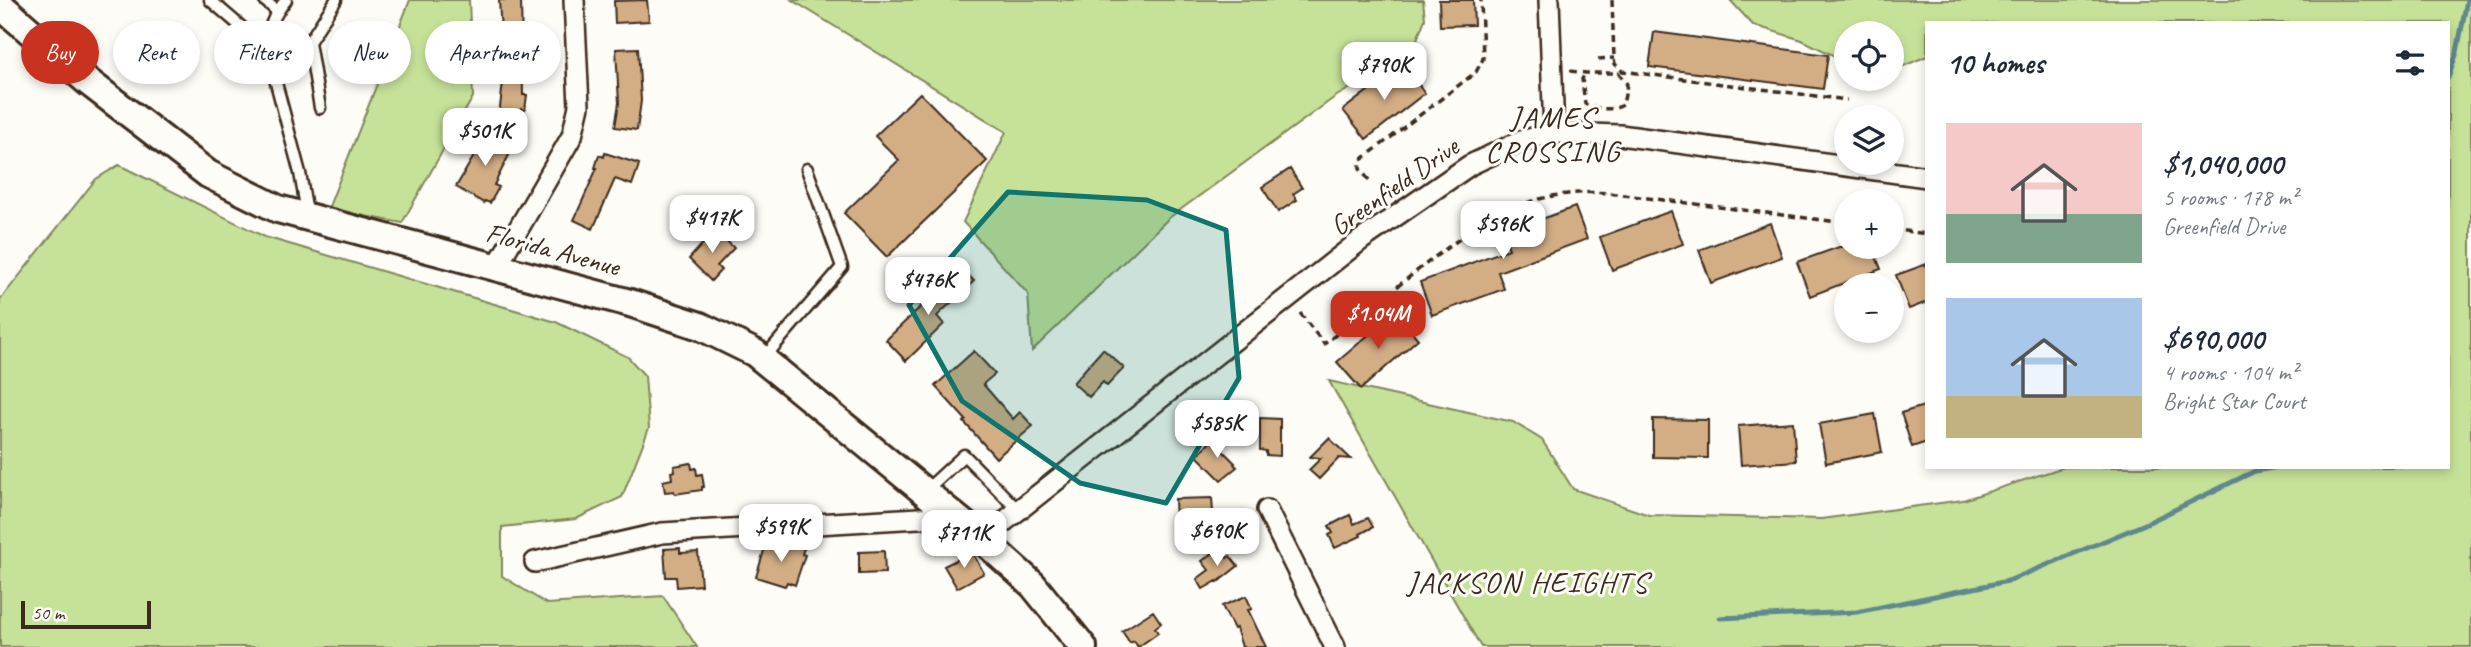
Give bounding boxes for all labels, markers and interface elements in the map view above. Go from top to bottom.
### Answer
chip: Buy [21,21,99,84]
chip: Rent [113,21,200,84]
chip: Filters [214,21,314,84]
chip: New [328,21,411,84]
chip: Apartment [425,21,561,84]
map controls [1834,21,1904,343]
button: locate [1834,21,1904,91]
pin: $790K [1335,42,1433,102]
text: 10 homes [1946,44,2044,82]
icon: filters [2391,44,2429,82]
text: $790K [1358,50,1410,79]
district label: JAMES CROSSING [1485,98,1622,170]
button: layers [1834,105,1904,175]
pin: $501K [436,108,534,168]
text: $501K [459,116,511,145]
street label: Greenfield Drive [1323,128,1467,243]
text: $1,040,000 [2163,145,2283,183]
icon: home [2002,151,2086,235]
text: 5 rooms · 178 m² [2163,183,2298,212]
button: + [1834,189,1904,259]
pin: $417K [663,196,761,255]
pin: $596K [1454,202,1552,261]
text: $417K [686,203,739,232]
text: $596K [1477,209,1529,238]
text: Greenfield Drive [2163,212,2285,241]
street label: Florida Avenue [482,214,625,284]
pin: $476K [879,258,977,317]
text: $476K [901,265,955,294]
button: − [1834,273,1904,343]
pin: $1.04M [1321,292,1435,351]
text: $1.04M [1347,299,1409,328]
text: $690,000 [2163,320,2264,358]
icon: home [2002,326,2086,410]
text: 4 rooms · 104 m² [2163,358,2298,387]
text: Bright Star Court [2163,387,2306,416]
pin: $585K [1168,400,1266,460]
text: $585K [1191,408,1243,437]
pin: $599K [732,504,830,564]
pin: $690K [1168,508,1266,568]
pin: $711K [915,510,1013,570]
text: $599K [755,512,807,541]
text: $690K [1190,516,1244,545]
text: $711K [938,518,991,547]
district label: JACKSON HEIGHTS [1405,563,1652,601]
scale bar [21,598,150,630]
text: 50 m [32,601,64,625]

